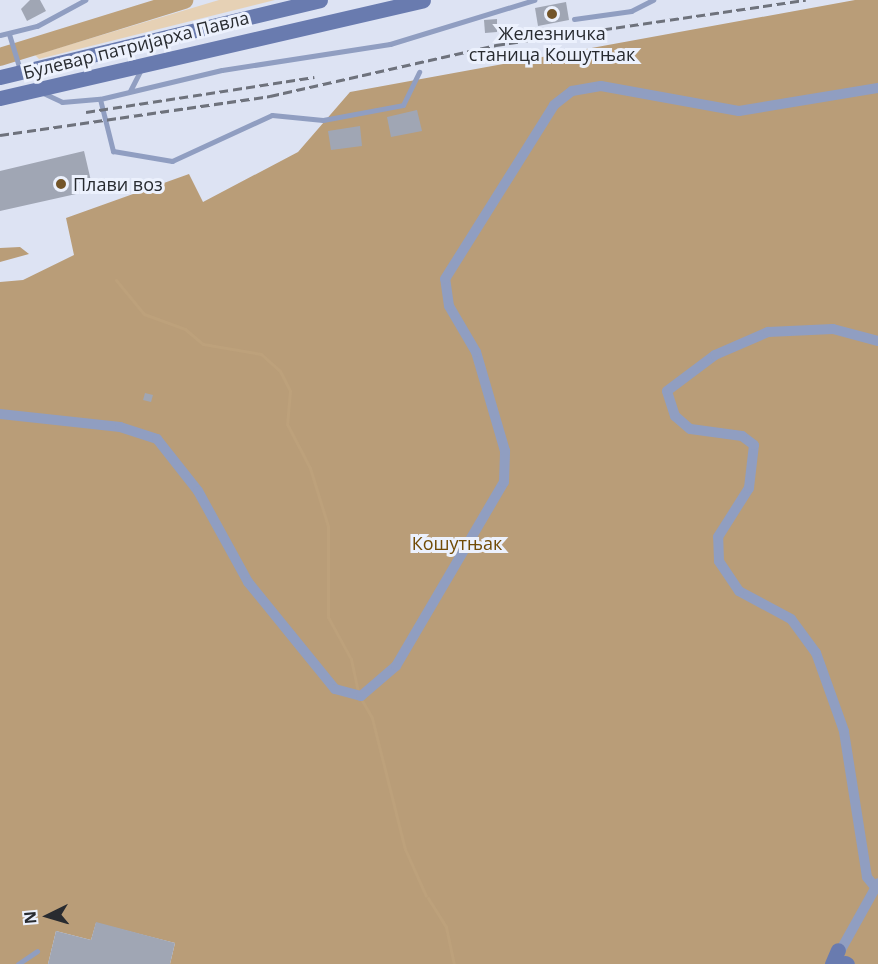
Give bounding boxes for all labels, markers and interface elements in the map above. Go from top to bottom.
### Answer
street label: Булевар патријарха Павла [21,6,251,84]
marker: Железничка станица Кошутњак [545,7,559,21]
place label: Железничка станица Кошутњак [469,23,635,66]
place label: Плави воз [73,173,163,195]
marker: Плави воз [54,177,68,191]
park label: Кошутњак [412,532,502,554]
north arrow [18,886,78,946]
text: N [19,910,42,925]

